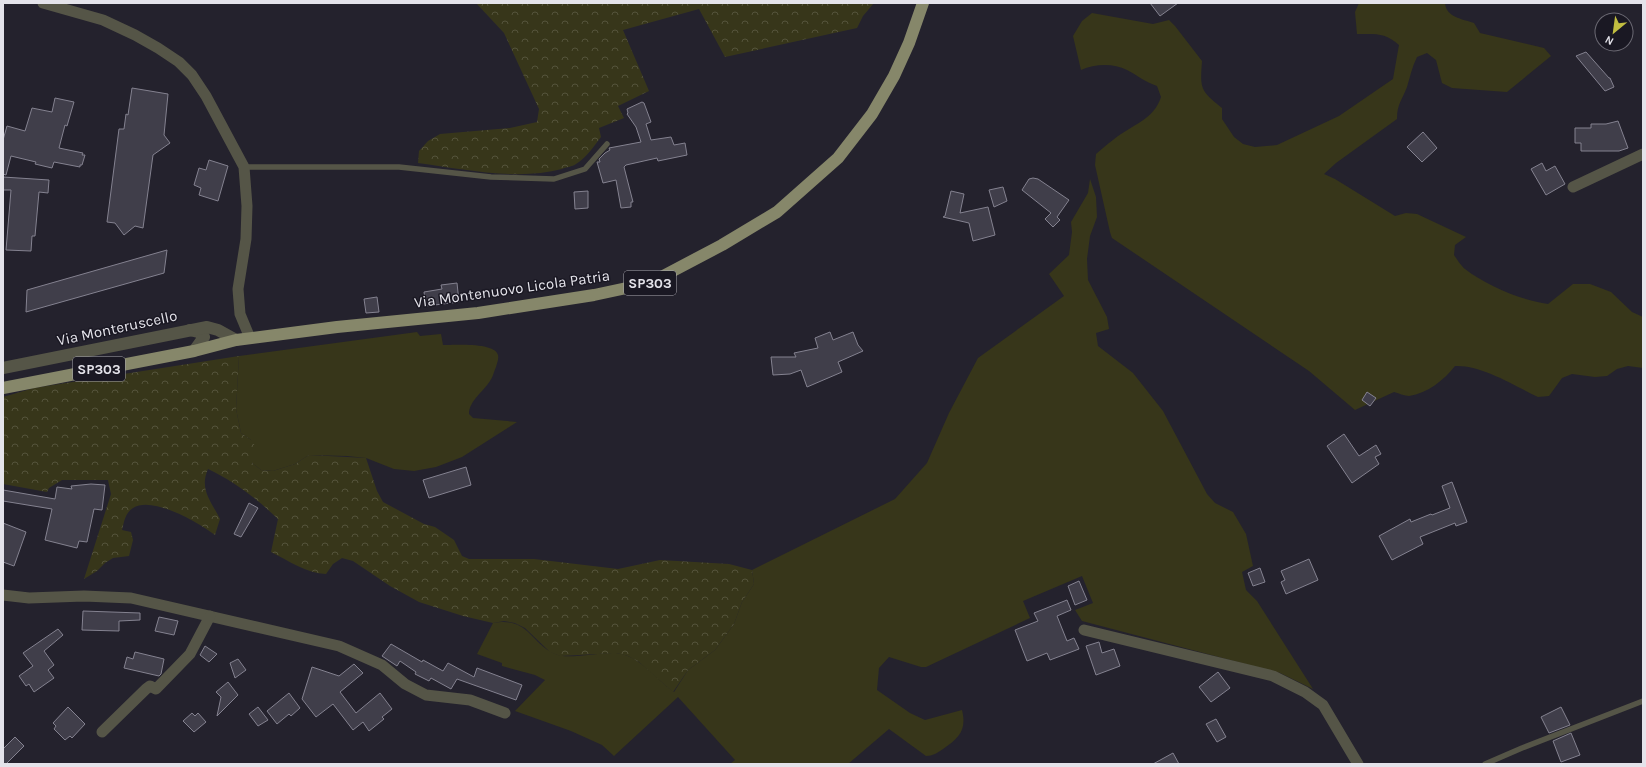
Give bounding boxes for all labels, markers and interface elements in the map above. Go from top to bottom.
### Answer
north arrow [1594,12,1634,52]
text: N [1603,33,1616,48]
street label: Via Montenuovo Licola Patria [413,266,611,312]
road number: SP303 [624,271,676,295]
street label: Via Monteruscello [55,306,179,350]
road number: SP303 [73,357,125,381]

